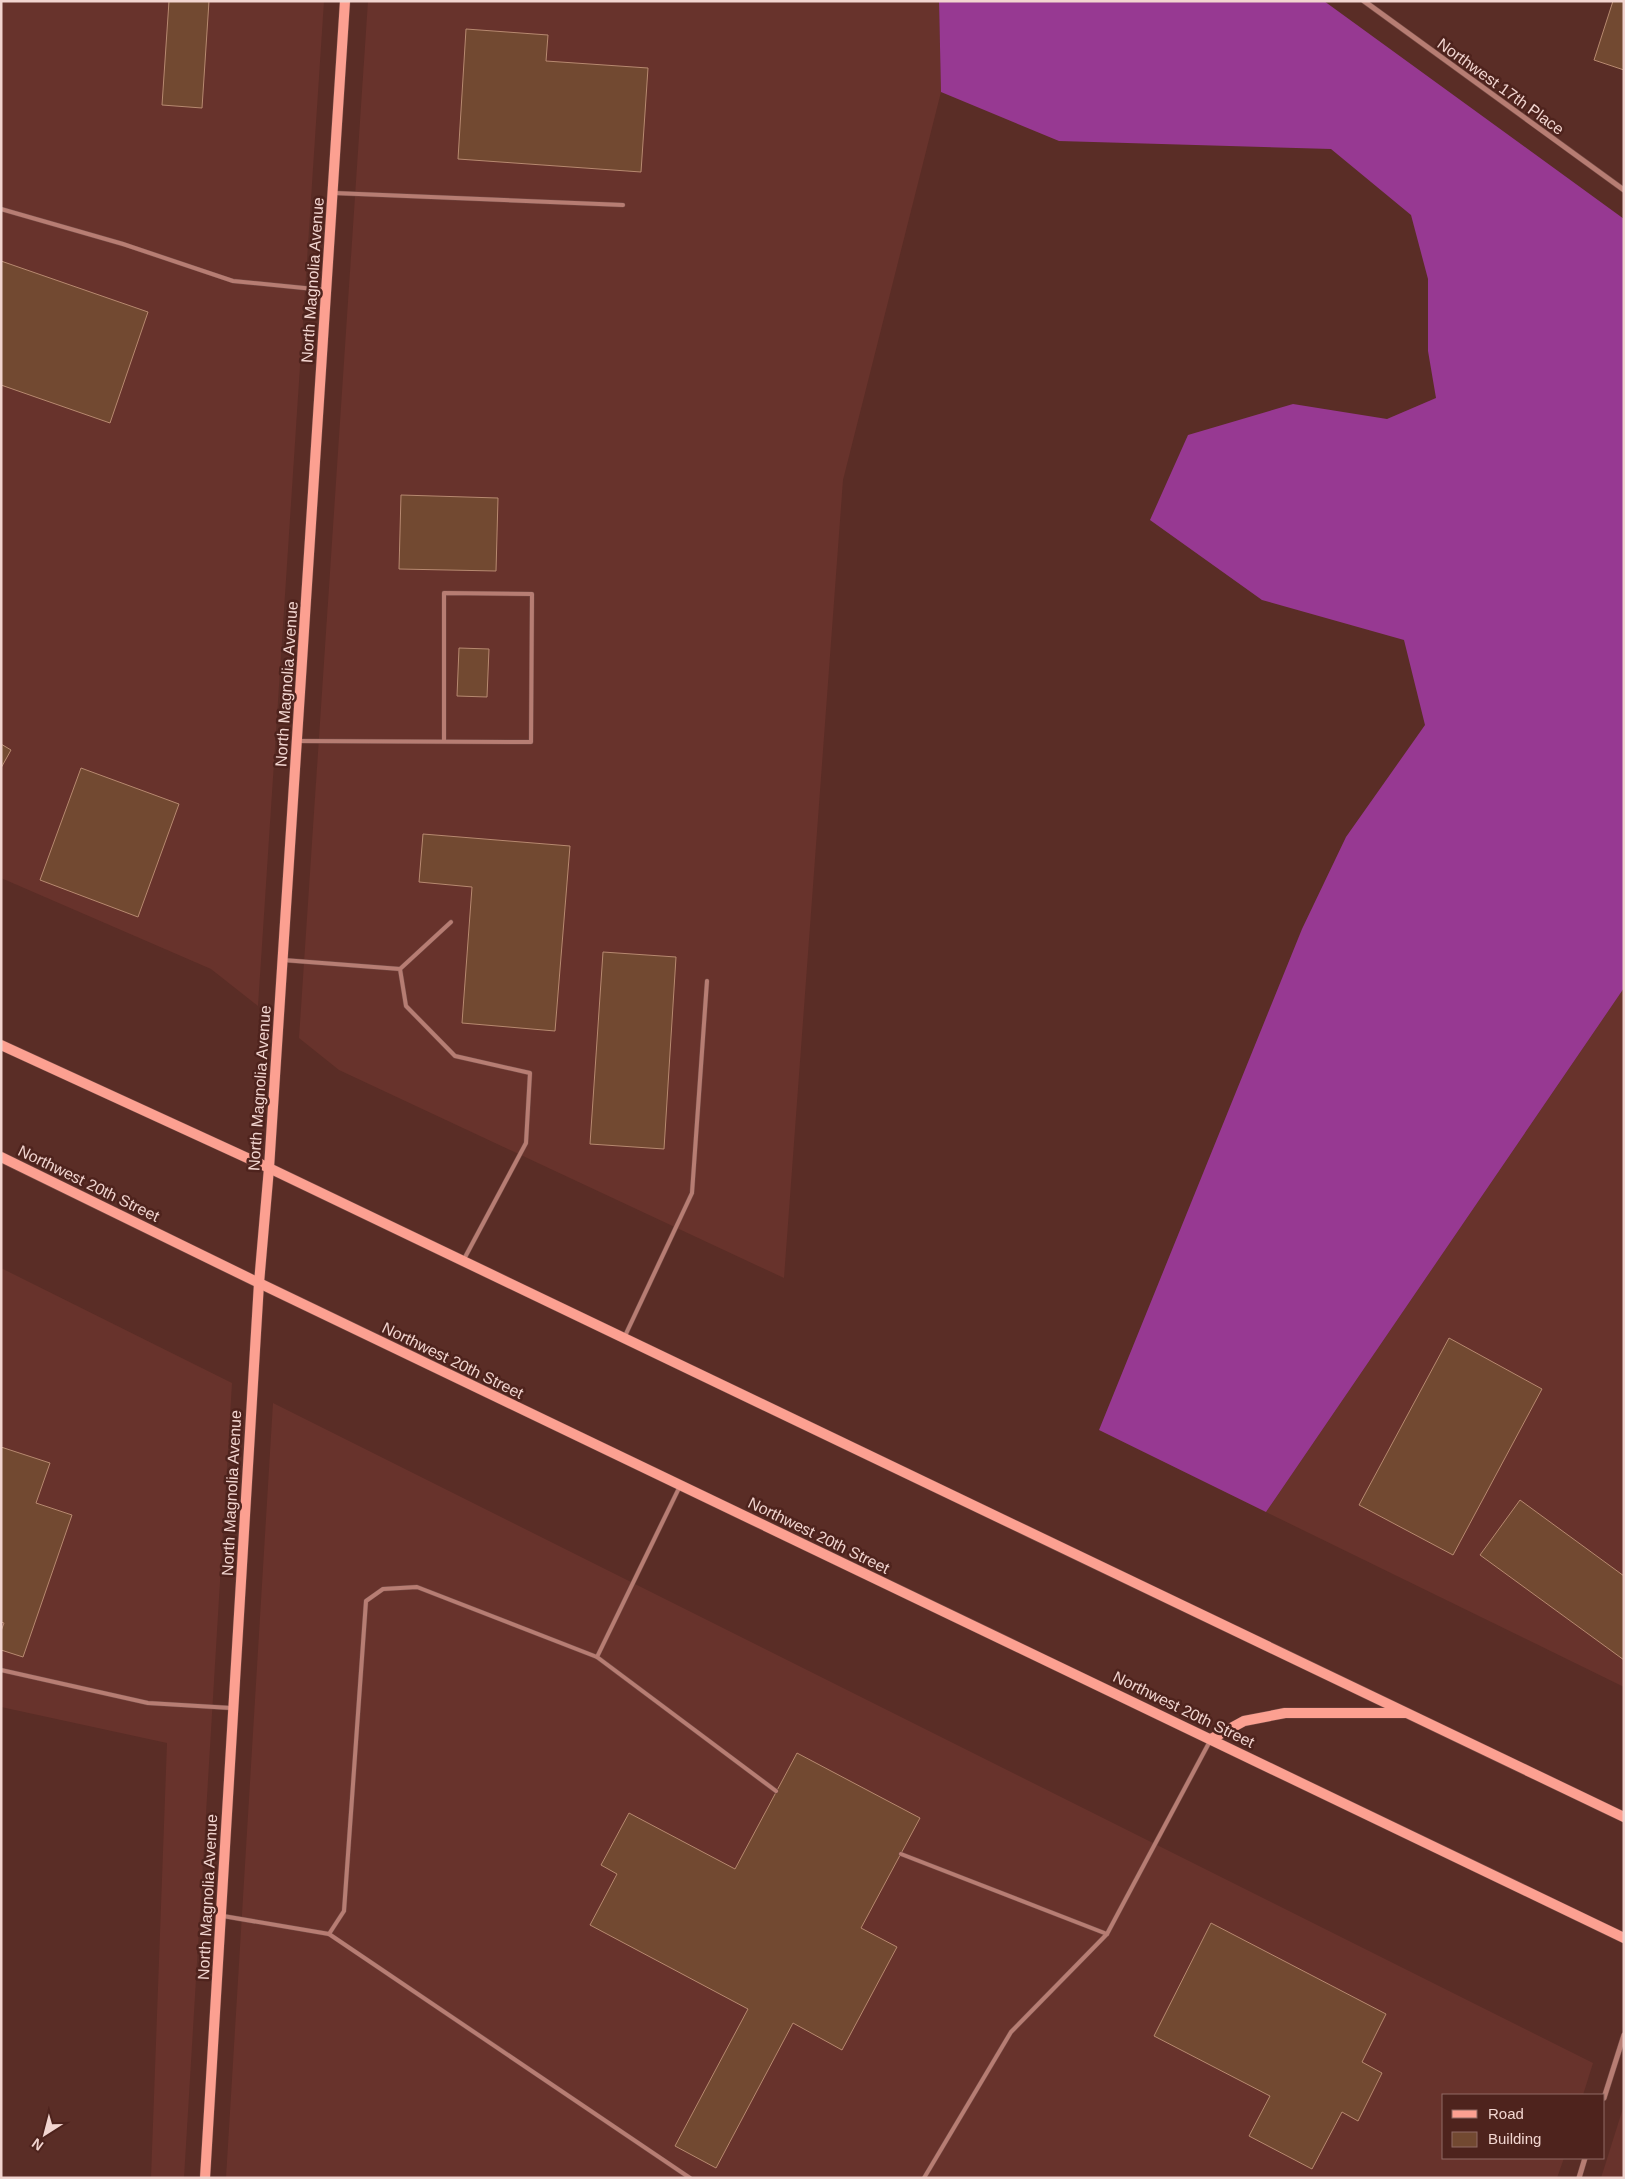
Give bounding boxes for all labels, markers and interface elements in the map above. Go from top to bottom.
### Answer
street label: Northwest 17th Place [1434,35,1567,138]
street label: North Magnolia Avenue [298,197,327,363]
street label: North Magnolia Avenue [272,601,301,767]
street label: North Magnolia Avenue [245,1005,274,1171]
street label: Northwest 20th Street [16,1142,163,1225]
street label: Northwest 20th Street [380,1319,527,1402]
street label: North Magnolia Avenue [219,1410,244,1576]
street label: Northwest 20th Street [746,1494,893,1577]
street label: Northwest 20th Street [1111,1668,1258,1751]
street label: North Magnolia Avenue [195,1814,220,1980]
legend [1442,2094,1605,2159]
text: Road [1488,2105,1524,2122]
north arrow [20,2109,70,2159]
text: Building [1488,2130,1541,2147]
text: N [29,2135,46,2154]

